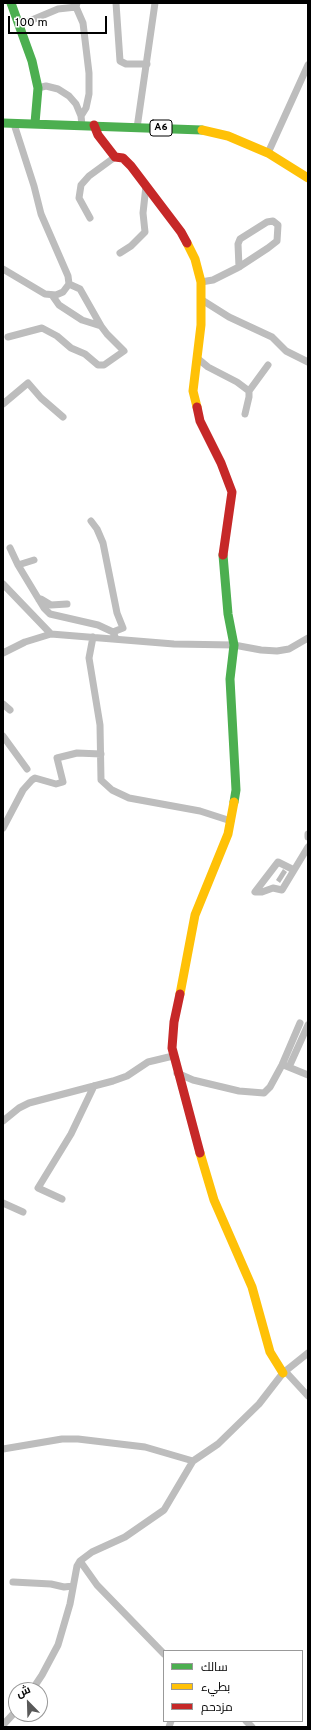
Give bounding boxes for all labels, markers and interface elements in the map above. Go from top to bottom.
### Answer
scale bar [10,8,109,34]
text: 100 m [15,15,48,31]
road number: A6 [150,120,172,136]
legend [163,1650,303,1722]
text: سالك [201,1660,228,1676]
text: بطيء [201,1680,230,1696]
north arrow [8,1682,48,1722]
text: ش [14,1683,33,1701]
text: مزدحم [201,1700,233,1716]

